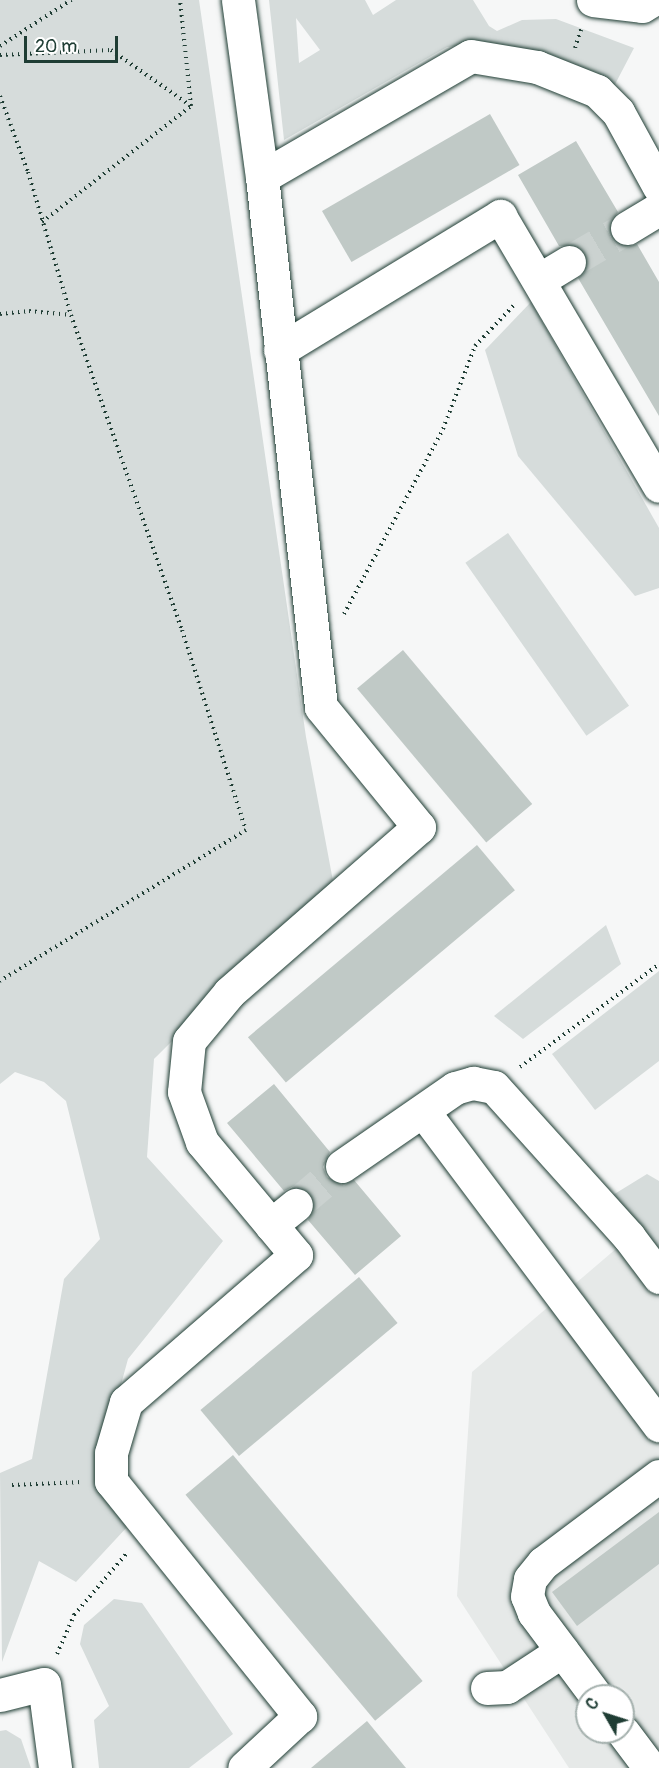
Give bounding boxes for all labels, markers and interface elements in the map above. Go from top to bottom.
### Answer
scale bar [27,24,122,62]
text: 20 m [35,35,77,58]
north arrow [575,1684,635,1744]
text: С [582,1694,603,1714]

